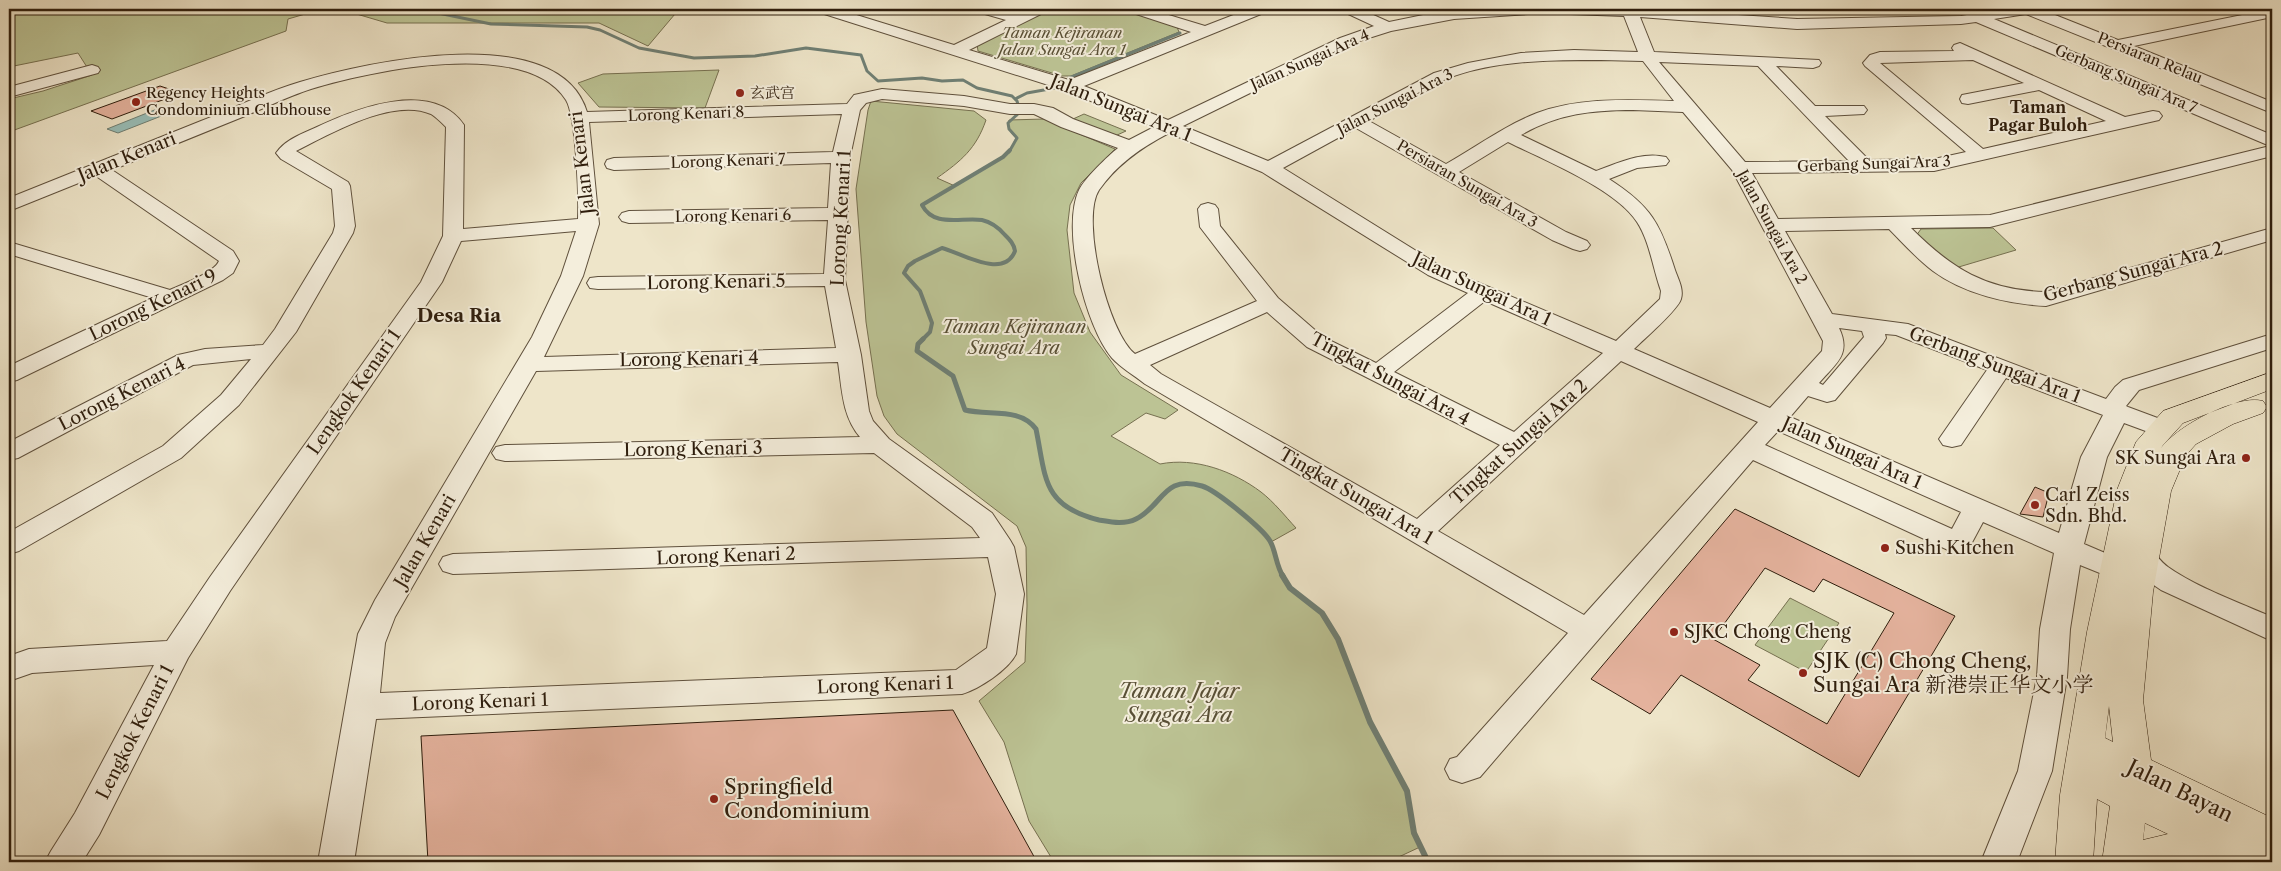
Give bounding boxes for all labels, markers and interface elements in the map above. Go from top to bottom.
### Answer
park label: Taman Kejiranan Jalan Sungai Ara 1 [994,23,1127,59]
street label: Jalan Sungai Ara 4 [1246,25,1372,95]
street label: Persiaran Relau [2095,28,2206,87]
street label: Gerbang Sungai Ara 7 [2052,40,2201,117]
street label: Jalan Sungai Ara 3 [1332,64,1456,140]
street label: Jalan Sungai Ara 1 [1044,68,1195,147]
place label: Regency Heights Condominium Clubhouse [146,83,331,119]
place label: 玄武宫 [750,83,795,102]
marker: 玄武宫 [734,87,746,99]
marker: Regency Heights Condominium Clubhouse [130,96,142,108]
district label: Taman Pagar Buloh [1988,97,2088,135]
street label: Lorong Kenari 8 [627,102,745,125]
street label: Jalan Kenari [565,110,600,219]
street label: Jalan Kenari [72,127,180,188]
street label: Persiaran Sungai Ara 3 [1393,135,1541,232]
street label: Lorong Kenari 7 [670,149,786,172]
street label: Lorong Kenari 1 [826,149,856,287]
street label: Gerbang Sungai Ara 3 [1797,151,1951,176]
street label: Jalan Sungai Ara 2 [1732,164,1812,287]
street label: Lorong Kenari 6 [675,205,792,226]
street label: Gerbang Sungai Ara 2 [2041,237,2225,307]
street label: Jalan Sungai Ara 1 [1406,246,1555,331]
street label: Lorong Kenari 9 [85,265,221,345]
street label: Lorong Kenari 5 [646,270,786,294]
district label: Desa Ria [417,304,502,327]
park label: Taman Kejiranan Sungai Ara [942,316,1087,359]
street label: Gerbang Sungai Ara 1 [1906,322,2084,408]
street label: Lengkok Kenari 1 [303,325,406,459]
street label: Tingkat Sungai Ara 4 [1307,328,1473,430]
street label: Lorong Kenari 4 [619,347,759,371]
street label: Lorong Kenari 4 [55,353,189,435]
street label: Tingkat Sungai Ara 2 [1446,375,1592,509]
street label: Jalan Sungai Ara 1 [1776,411,1926,494]
street label: Lorong Kenari 3 [623,437,763,461]
street label: Tingkat Sungai Ara 1 [1275,443,1437,549]
place label: SK Sungai Ara [2115,447,2237,469]
marker: SK Sungai Ara [2240,452,2252,464]
place label: Carl Zeiss Sdn. Bhd. [2045,484,2130,527]
street label: Jalan Kenari [388,490,461,594]
marker: Carl Zeiss Sdn. Bhd. [2029,499,2041,511]
place label: Sushi Kitchen [1895,537,2014,559]
marker: Sushi Kitchen [1879,542,1891,554]
street label: Lorong Kenari 2 [656,543,796,569]
place label: SJKC Chong Cheng [1684,621,1851,643]
marker: SJKC Chong Cheng [1668,626,1680,638]
place label: SJK (C) Chong Cheng, Sungai Ara 新港崇正华文小学 [1813,648,2094,697]
street label: Lengkok Kenari 1 [92,661,179,803]
marker: SJK (C) Chong Cheng, Sungai Ara 新港崇正华文小学 [1797,667,1809,679]
street label: Lorong Kenari 1 [816,672,954,698]
park label: Taman Jajar Sungai Ara [1119,678,1241,727]
street label: Lorong Kenari 1 [411,689,549,715]
street label: Jalan Bayan [2120,753,2237,827]
place label: Springfield Condominium [724,774,870,823]
marker: Springfield Condominium [708,793,720,805]

